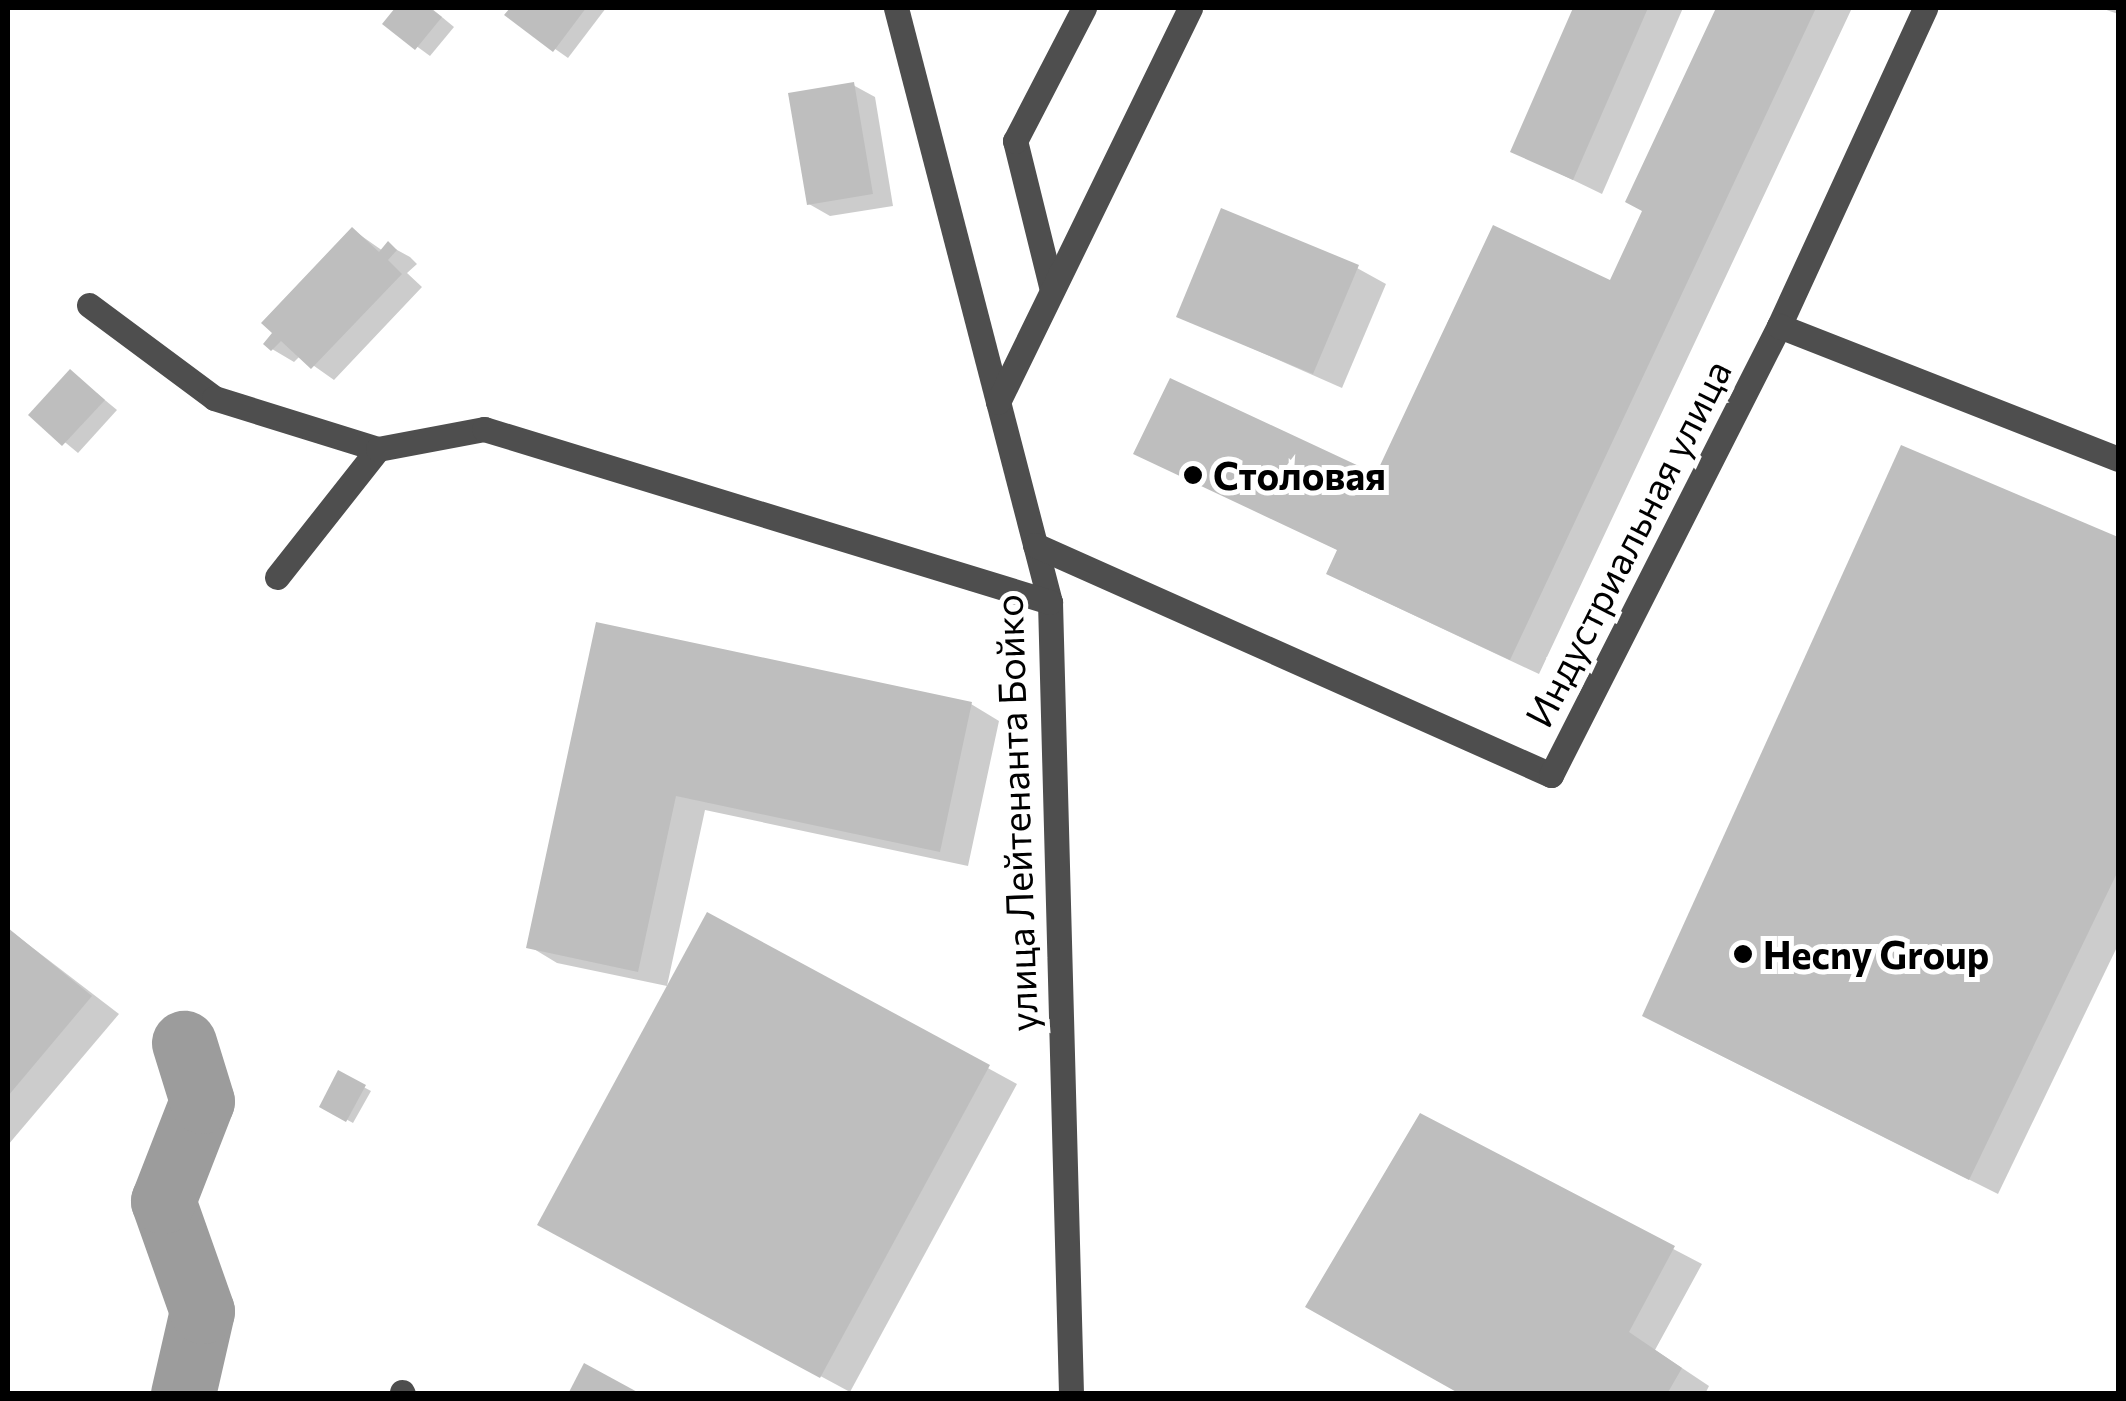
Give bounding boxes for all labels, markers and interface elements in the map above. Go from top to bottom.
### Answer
street label: Индустриальная улица [1515,352,1739,734]
place label: Столовая [1213,452,1386,498]
marker: Столовая [1182,464,1204,486]
street label: улица Лейтенанта Бойко [985,594,1045,1032]
place label: Hecny Group [1763,931,1989,977]
marker: Hecny Group [1732,943,1754,965]

